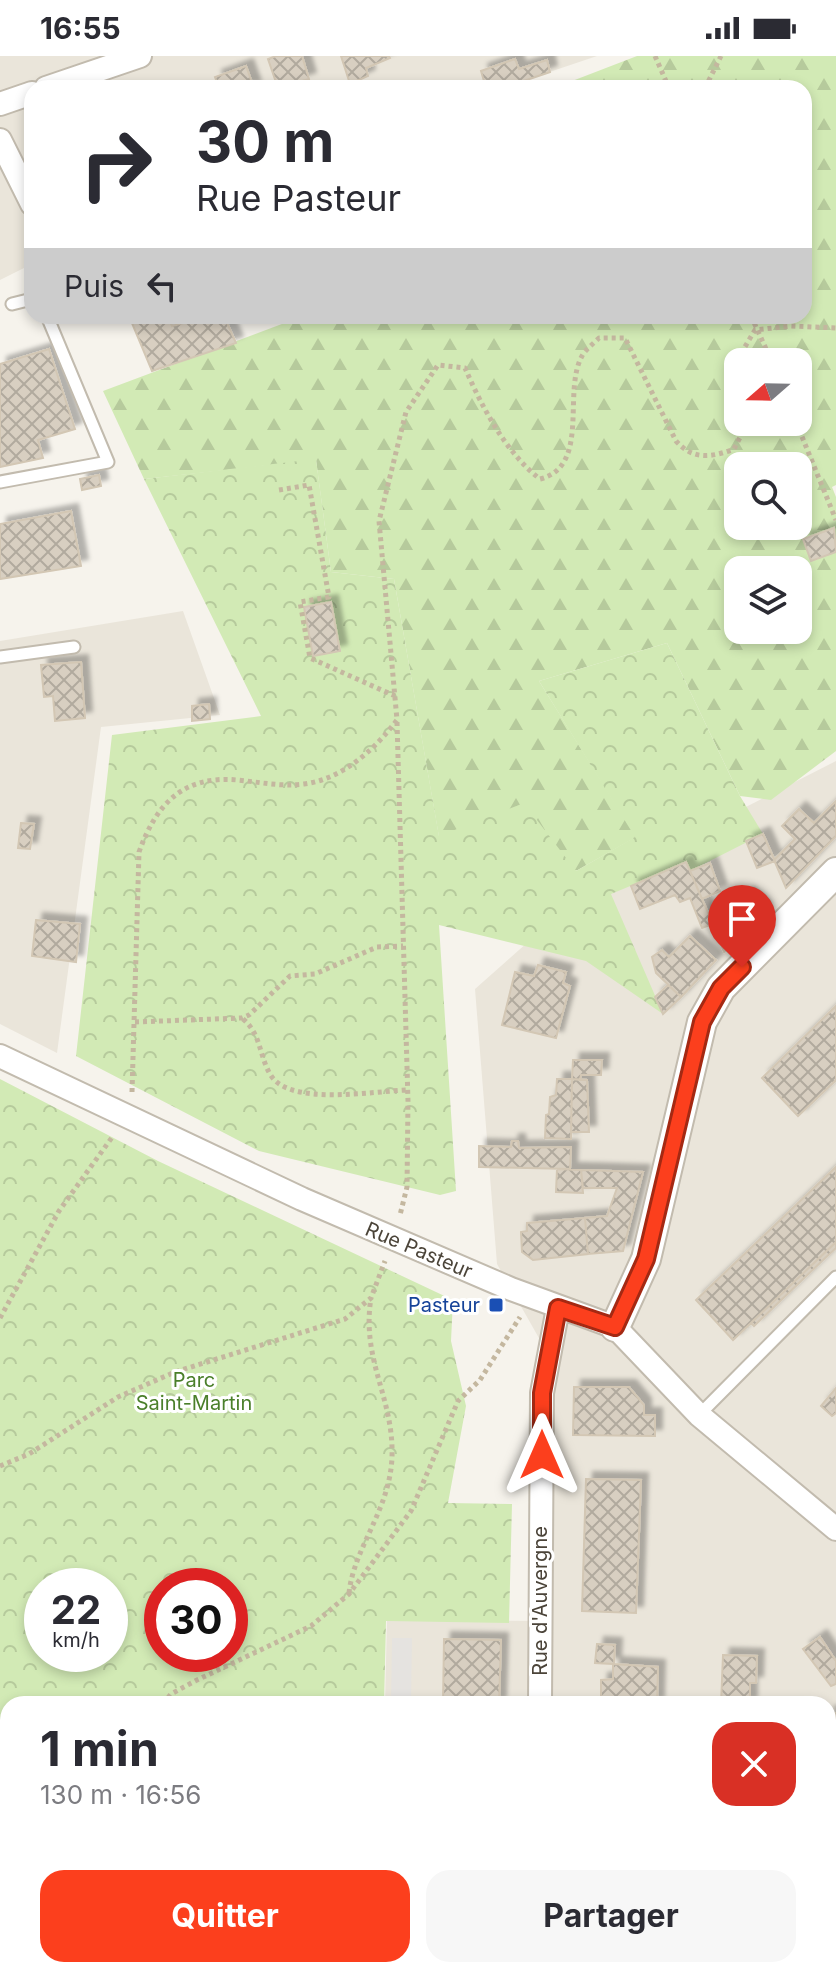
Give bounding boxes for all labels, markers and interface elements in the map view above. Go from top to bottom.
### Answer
text: 16:55 [40,10,121,46]
text: 30 m [196,108,334,176]
icon: right [64,112,168,216]
text: Rue Pasteur [196,176,401,220]
icon: left [140,264,184,308]
text: Puis [64,268,124,304]
north arrow [724,348,812,436]
map controls [724,348,812,644]
button: search [724,452,812,540]
button: layers [724,556,812,644]
pin [708,885,776,967]
icon: arrive [720,897,764,941]
street label: Rue Pasteur [362,1217,477,1283]
place label: Pasteur [408,1293,480,1317]
marker: Pasteur [487,1296,505,1314]
park label: Parc Saint-Martin [136,1368,252,1415]
position arrow [500,1413,584,1497]
street label: Rue d'Auvergne [528,1526,552,1676]
speed limit sign: 30 [144,1568,248,1672]
text: 22 [51,1585,101,1634]
text: km/h [52,1628,100,1652]
text: 1 min [40,1719,159,1778]
button: close [712,1722,796,1806]
text: 130 m · 16:56 [40,1779,201,1810]
button: Quitter [40,1870,410,1962]
button: Partager [426,1870,796,1962]

